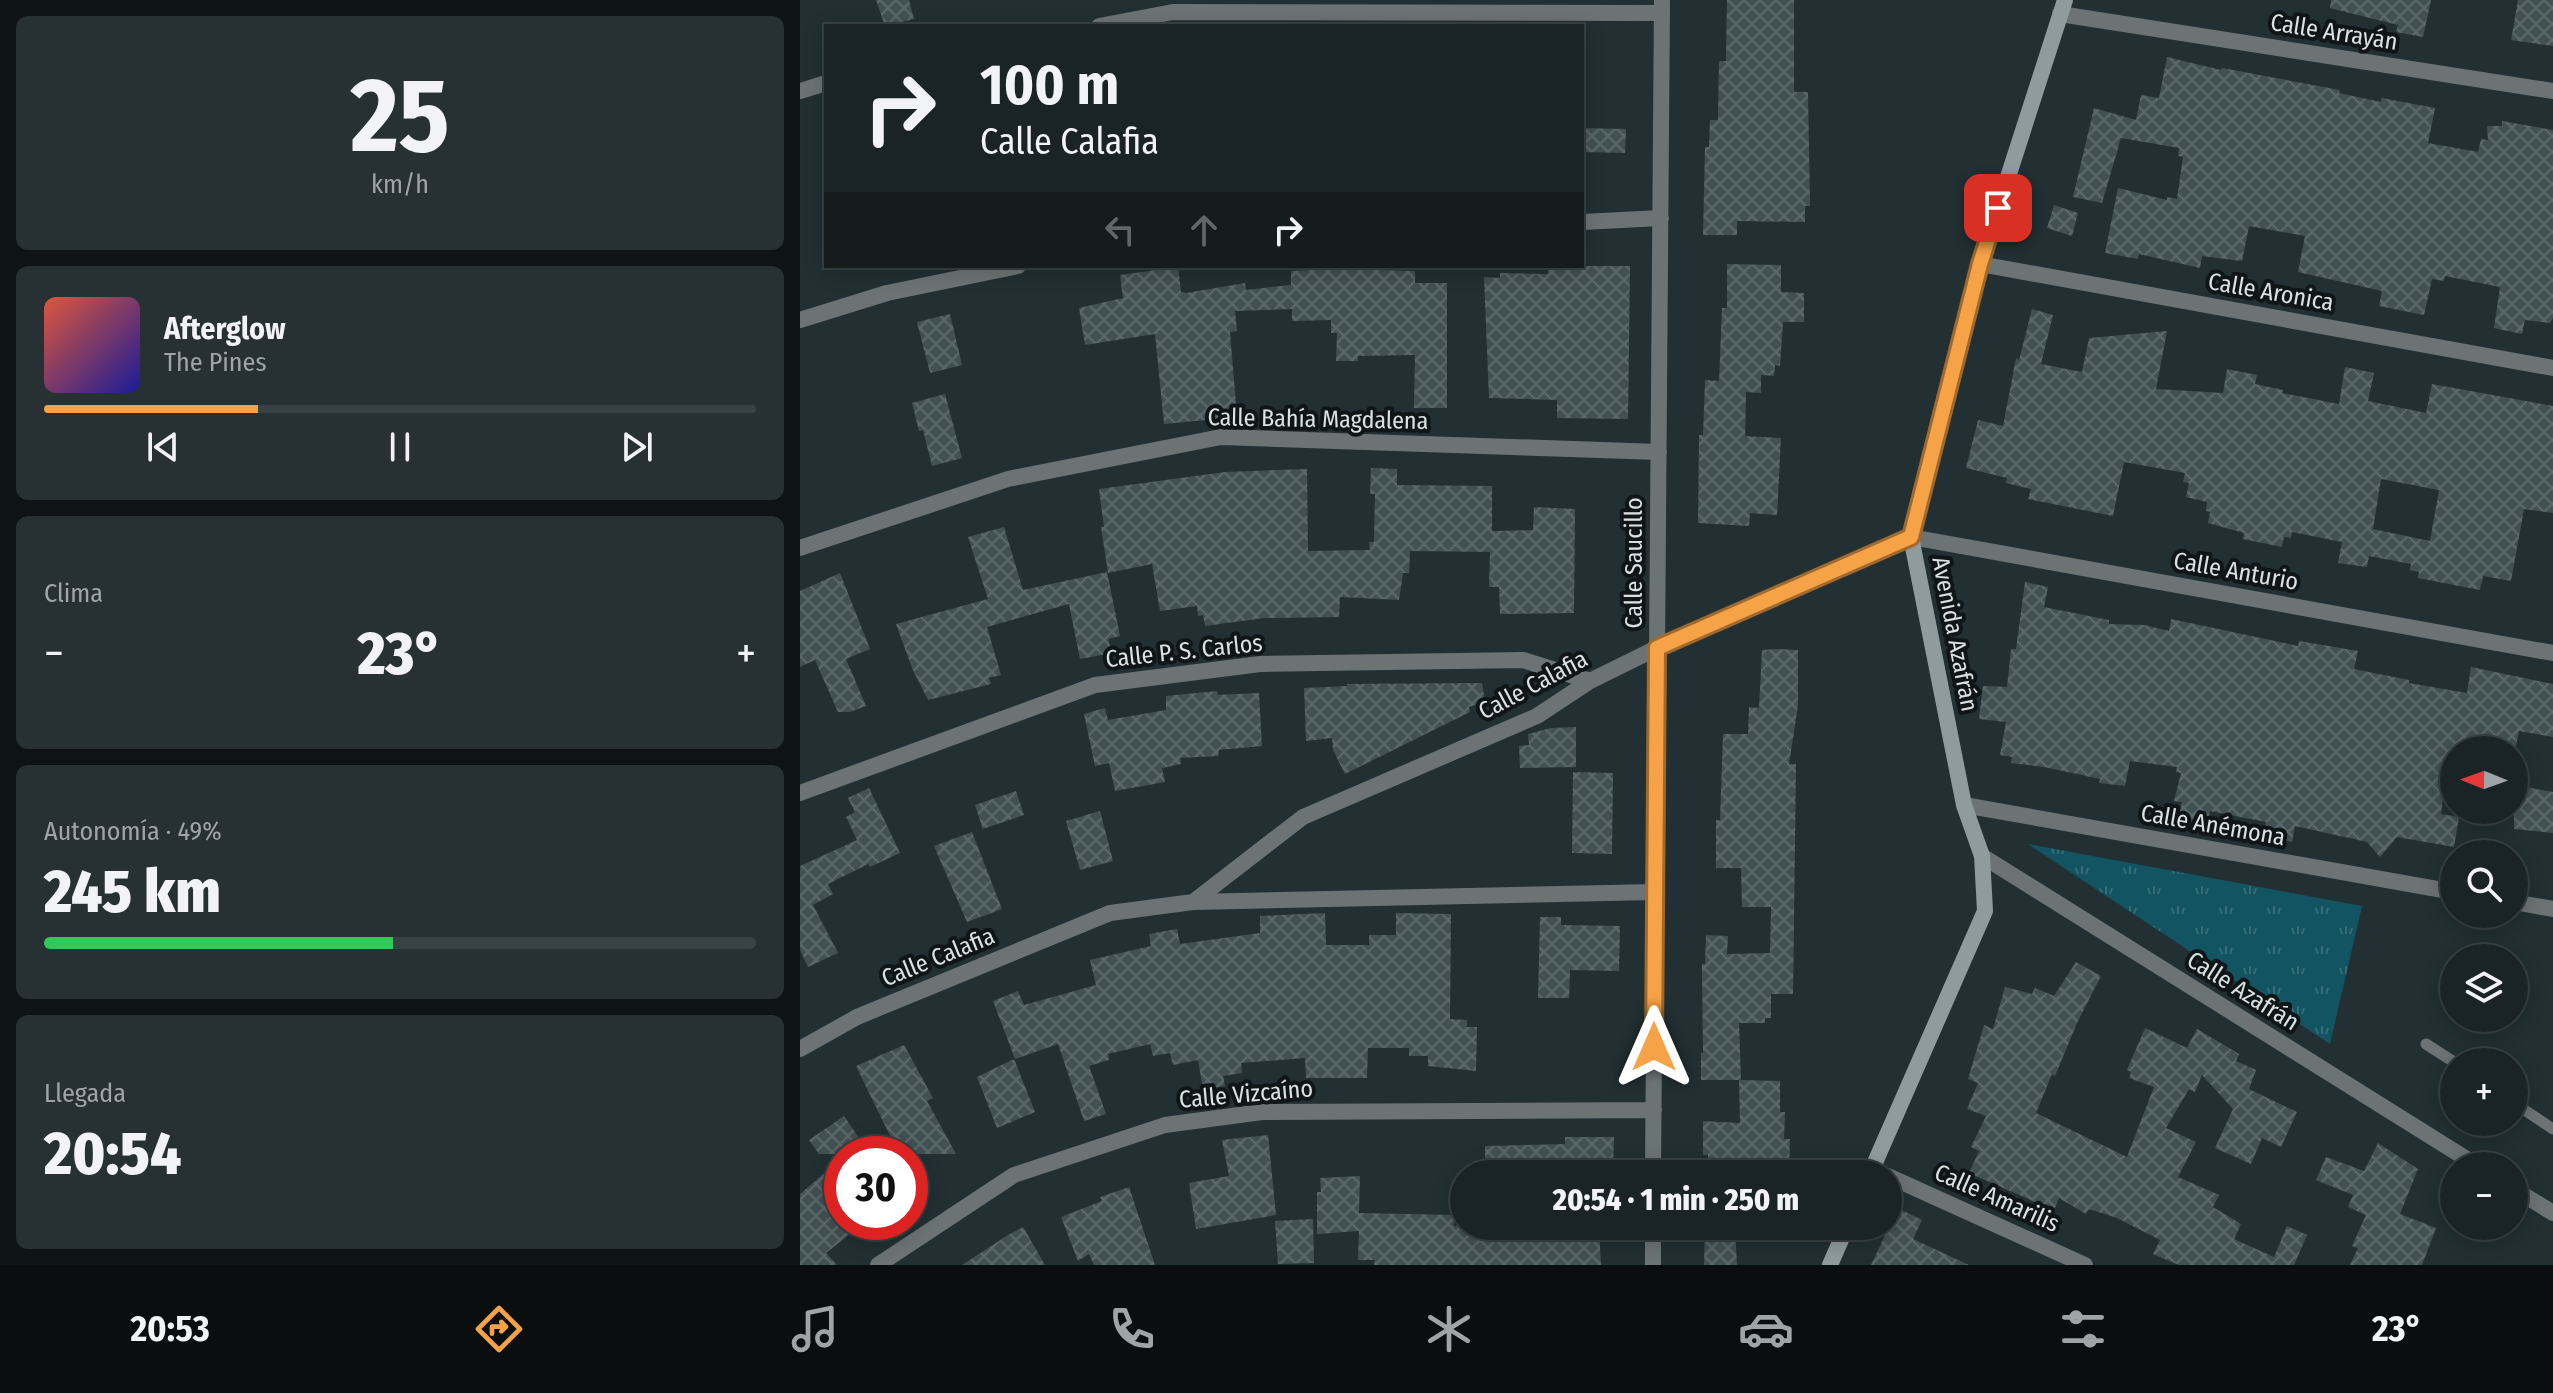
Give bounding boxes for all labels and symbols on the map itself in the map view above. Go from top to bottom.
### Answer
street label: Calle Arrayán [2268,8,2400,56]
pin [1964,174,2032,242]
street label: Calle Aronica [2206,267,2336,317]
street label: Calle Bahía Magdalena [1207,403,1429,435]
street label: Calle Saucillo [1620,497,1648,629]
street label: Calle Anturio [2171,546,2301,596]
street label: Avenida Azafrán [1926,554,1984,714]
street label: Calle P. S. Carlos [1104,629,1264,673]
street label: Calle Calafia [1474,645,1592,725]
north arrow [2440,736,2528,824]
street label: Calle Anémona [2139,799,2287,851]
street label: Calle Calafia [877,922,999,992]
street label: Calle Azafrán [2182,946,2304,1036]
position arrow [1612,1005,1696,1089]
street label: Calle Vizcaíno [1178,1074,1314,1114]
speed limit sign: 30 [824,1136,928,1240]
street label: Calle Amarilis [1930,1158,2064,1238]

